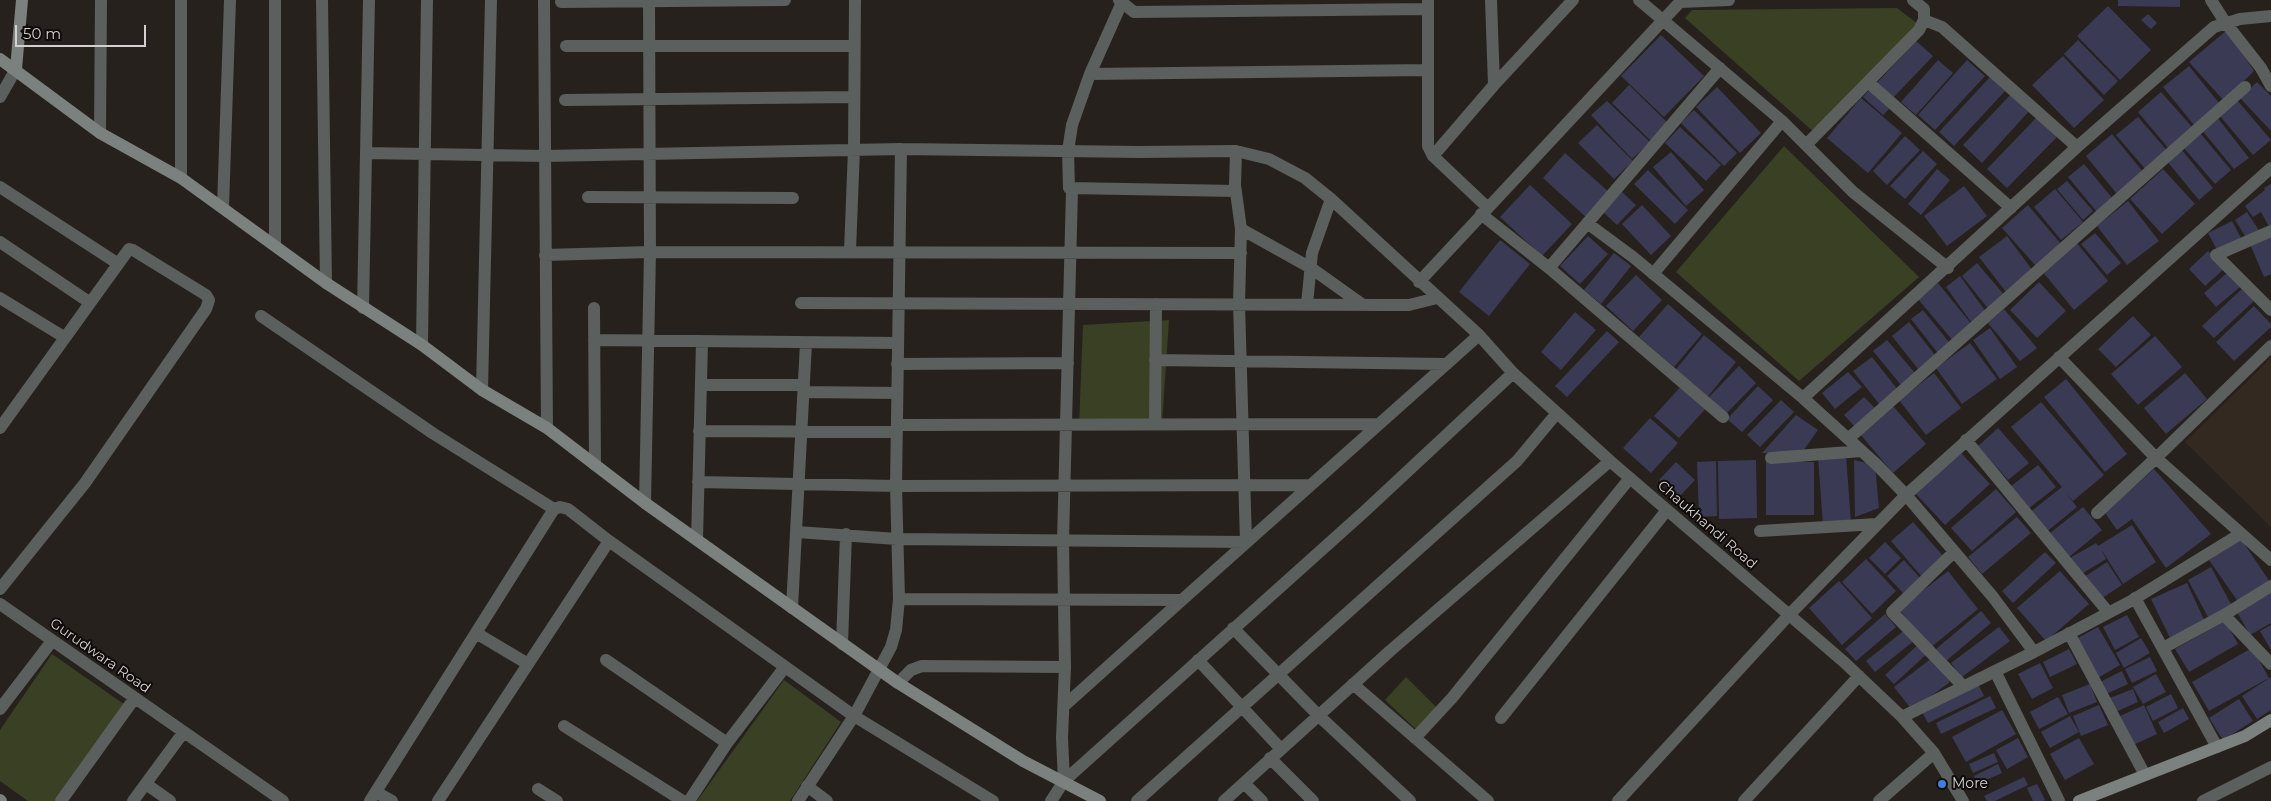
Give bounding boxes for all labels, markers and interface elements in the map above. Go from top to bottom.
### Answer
scale bar [18,15,149,47]
text: 50 m [23,24,61,43]
street label: Chaukhandi Road [1654,477,1760,573]
street label: Gurudwara Road [47,615,153,697]
place label: More [1952,776,1988,792]
marker: More [1936,778,1948,790]

